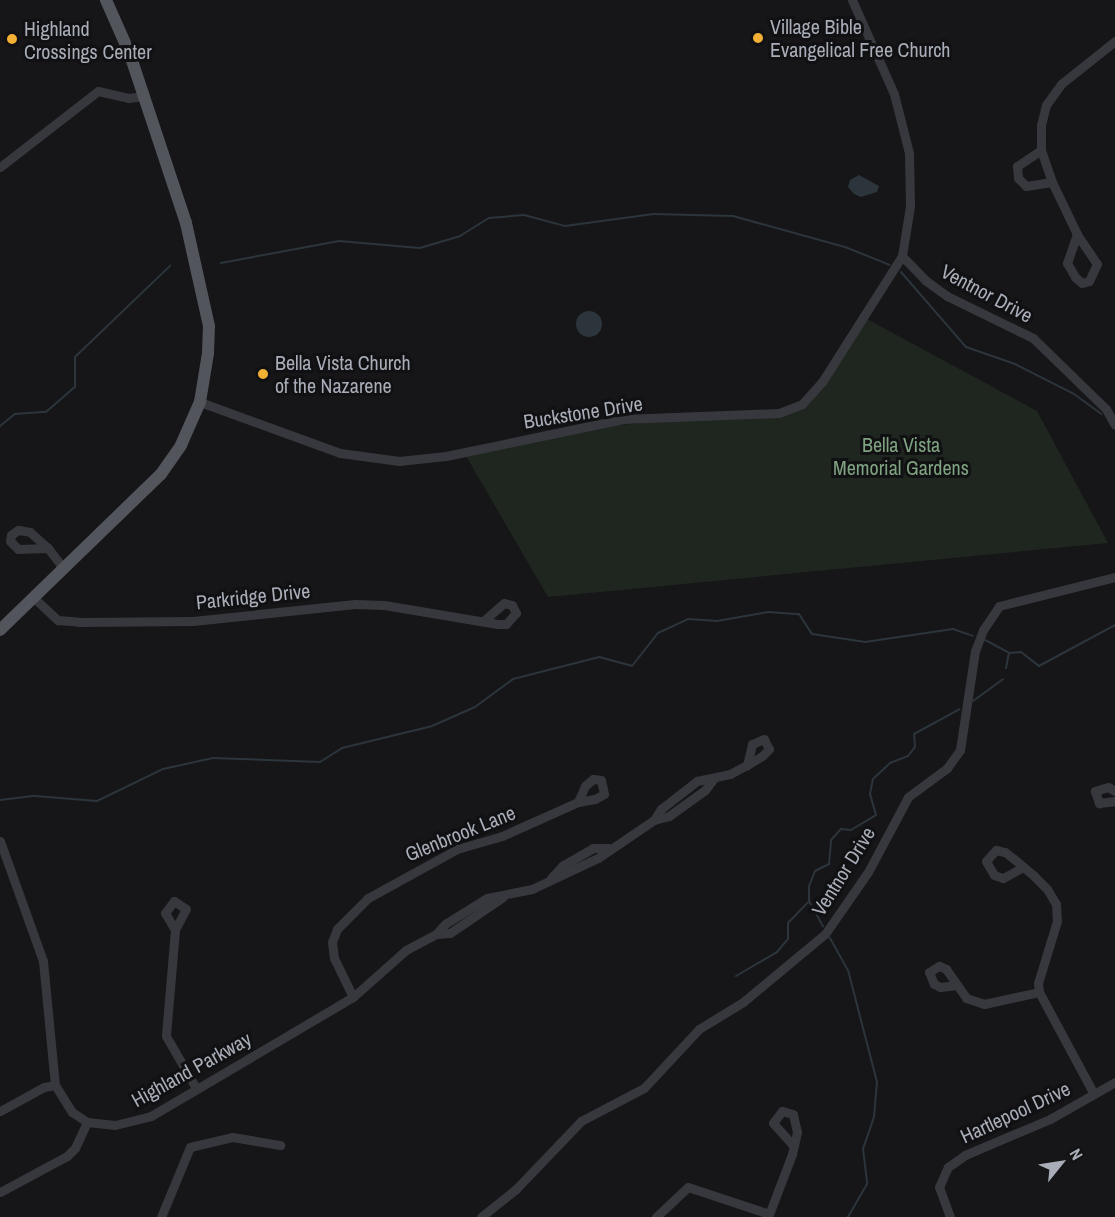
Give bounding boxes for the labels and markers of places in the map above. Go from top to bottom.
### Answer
place label: Village Bible Evangelical Free Church [770,14,950,61]
place label: Highland Crossings Center [24,16,152,63]
marker: Village Bible Evangelical Free Church [751,31,765,45]
marker: Highland Crossings Center [5,32,19,46]
place label: Bella Vista Church of the Nazarene [275,350,411,397]
marker: Bella Vista Church of the Nazarene [256,367,270,381]

